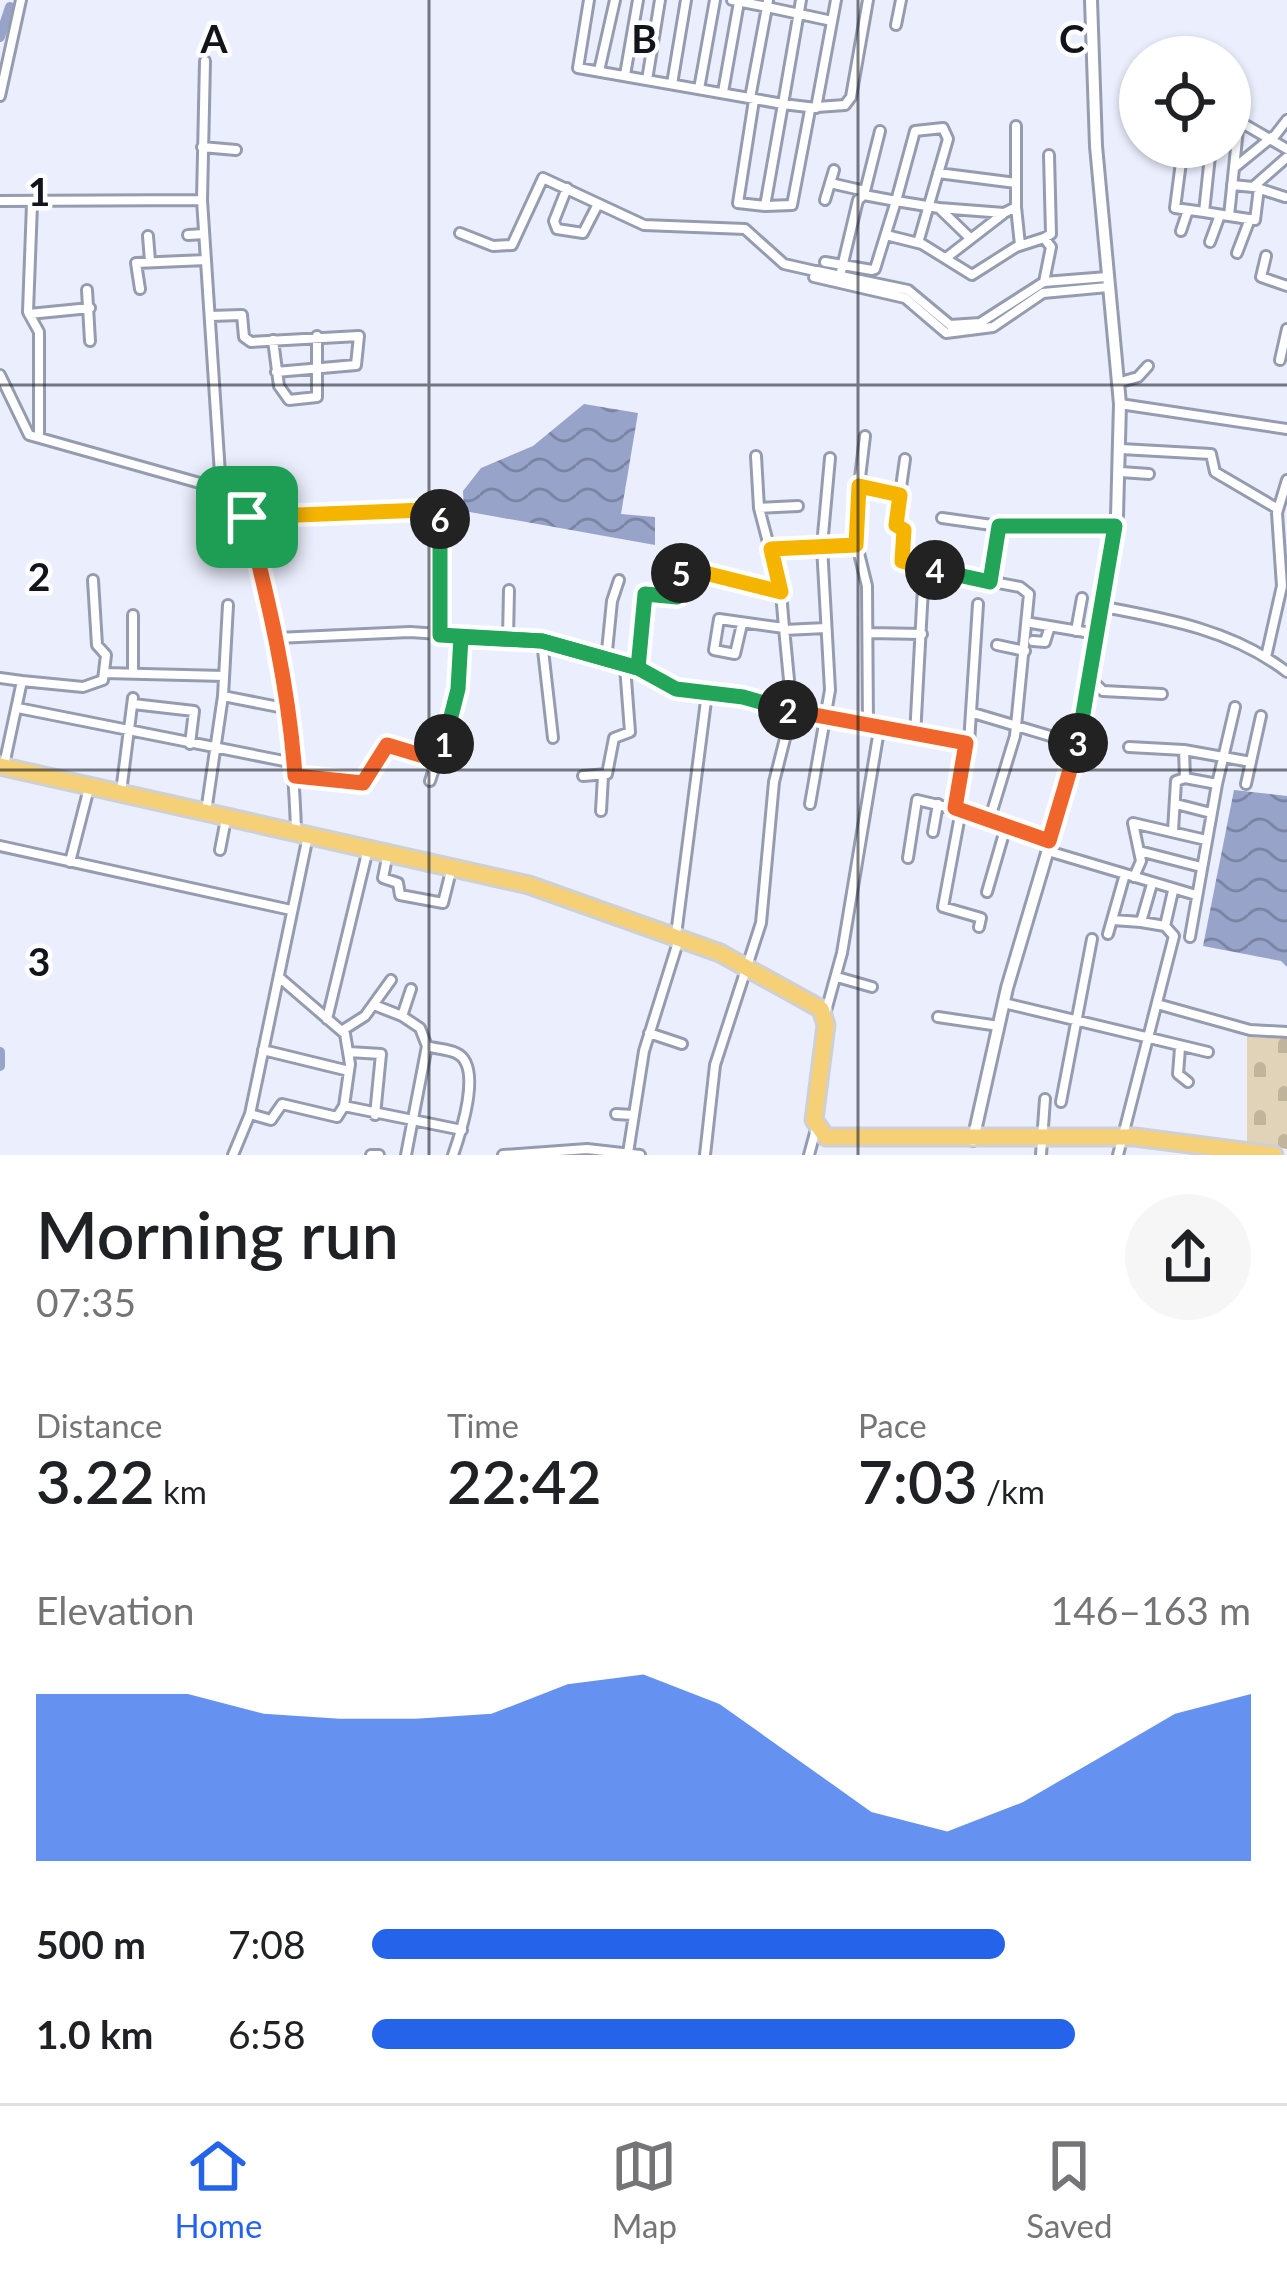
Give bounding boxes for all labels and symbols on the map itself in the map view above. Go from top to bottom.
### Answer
text: A [199,15,228,61]
text: B [631,15,657,61]
text: C [1059,15,1085,61]
text: 1 [28,168,50,214]
pin [196,466,298,568]
pin: 6 [410,489,470,549]
pin: 4 [905,540,965,600]
pin: 5 [651,543,711,603]
text: 2 [28,553,50,599]
pin: 2 [758,680,818,740]
pin: 3 [1048,713,1108,773]
pin: 1 [414,714,474,774]
text: 3 [28,938,50,984]

